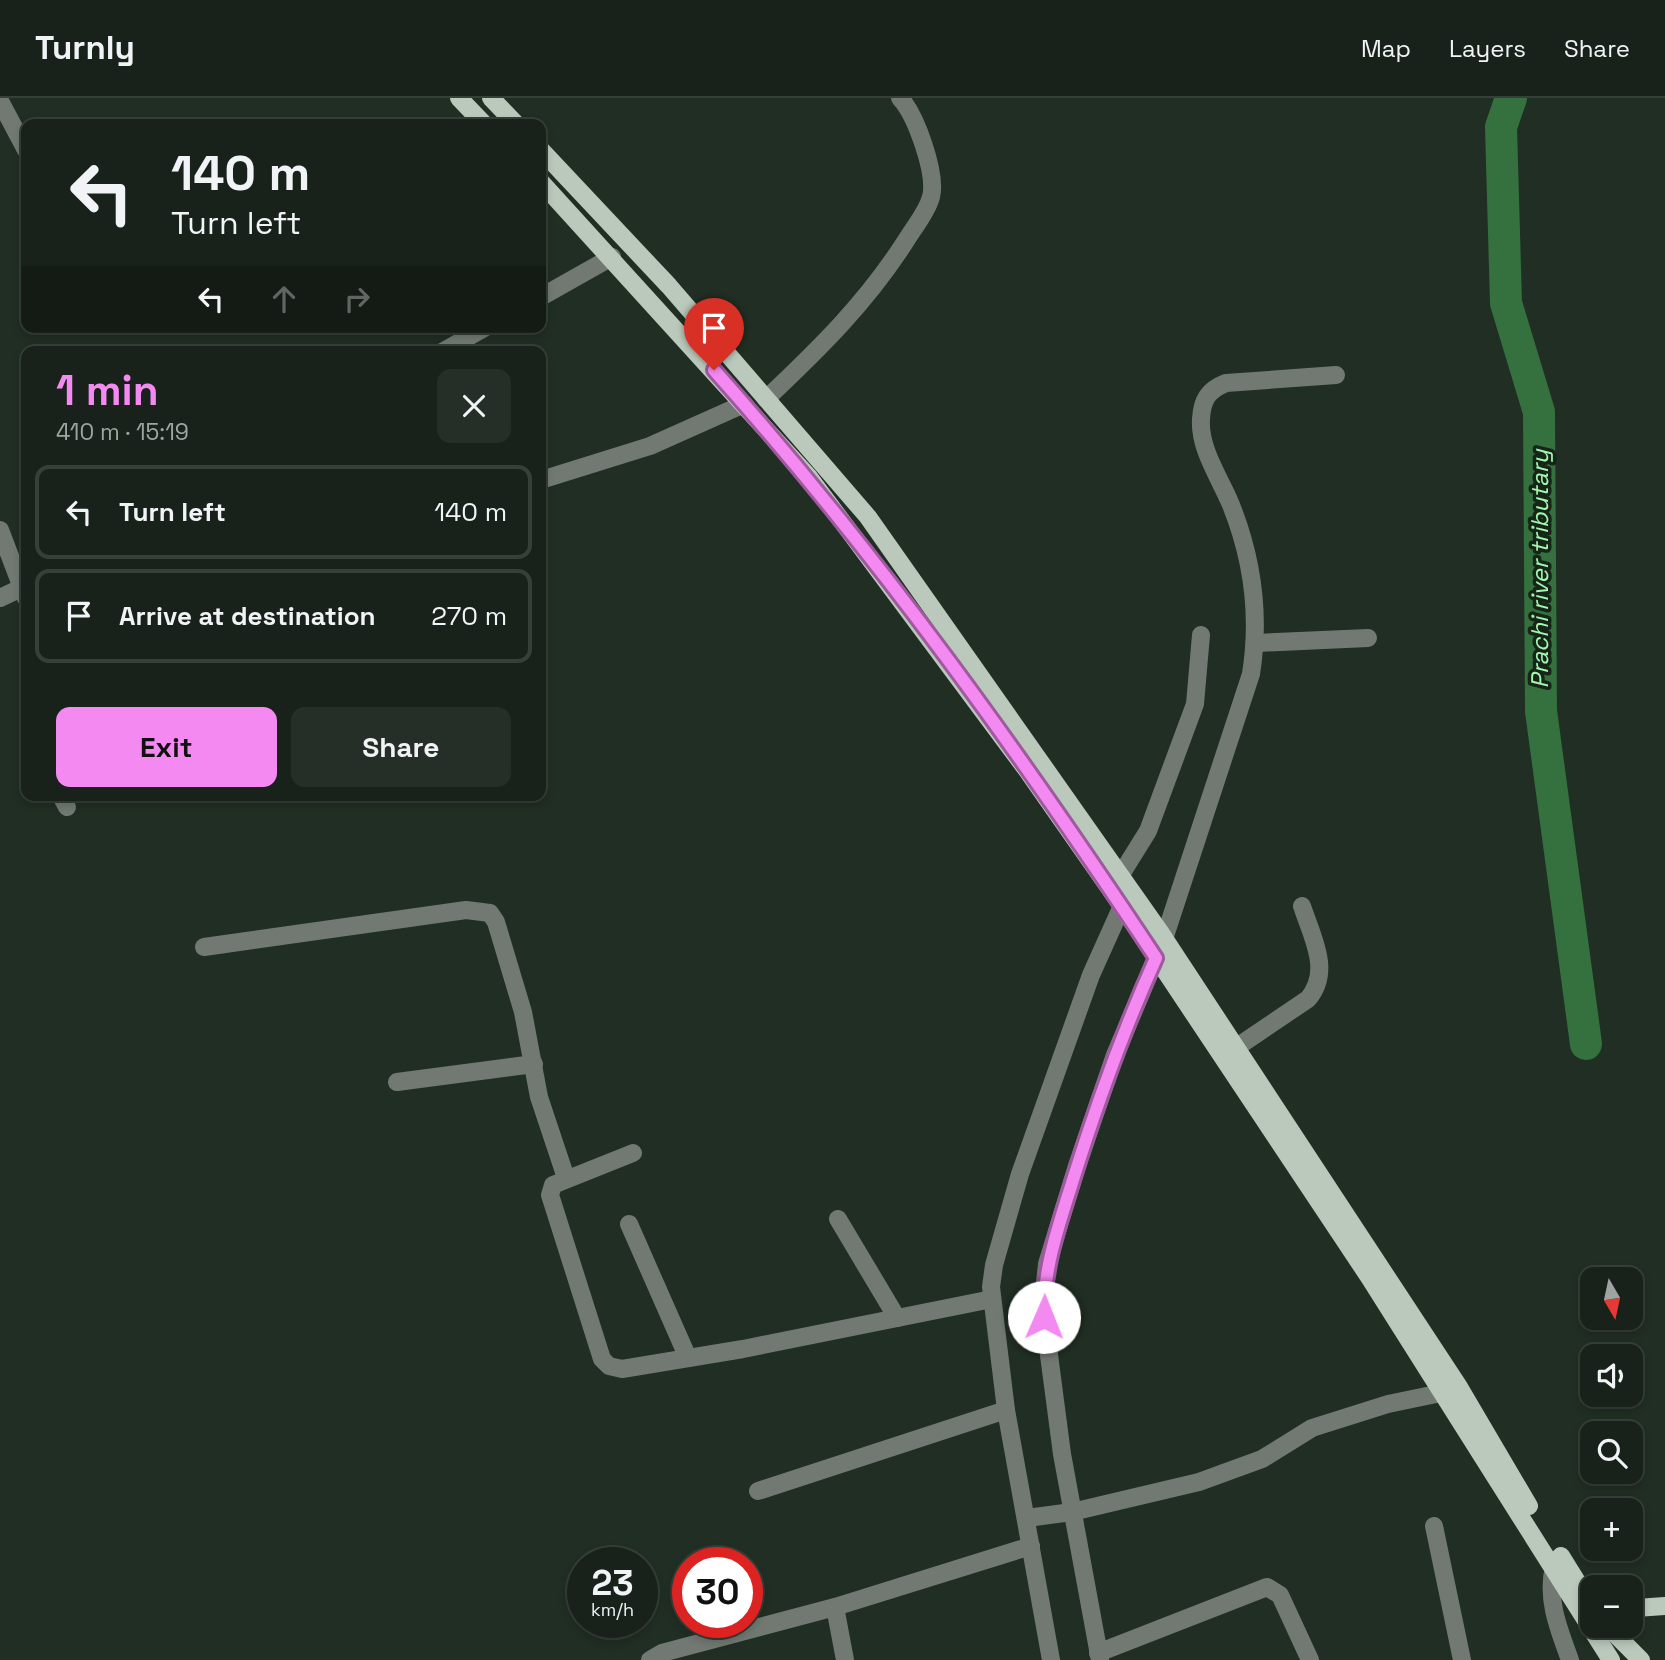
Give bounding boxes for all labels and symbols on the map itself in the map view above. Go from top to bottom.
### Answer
pin [684,298,744,370]
water label: Prachi river tributary [1524,448,1555,689]
north arrow [1580,1267,1643,1330]
position arrow [1007,1280,1081,1354]
speed limit sign: 30 [672,1547,763,1638]

